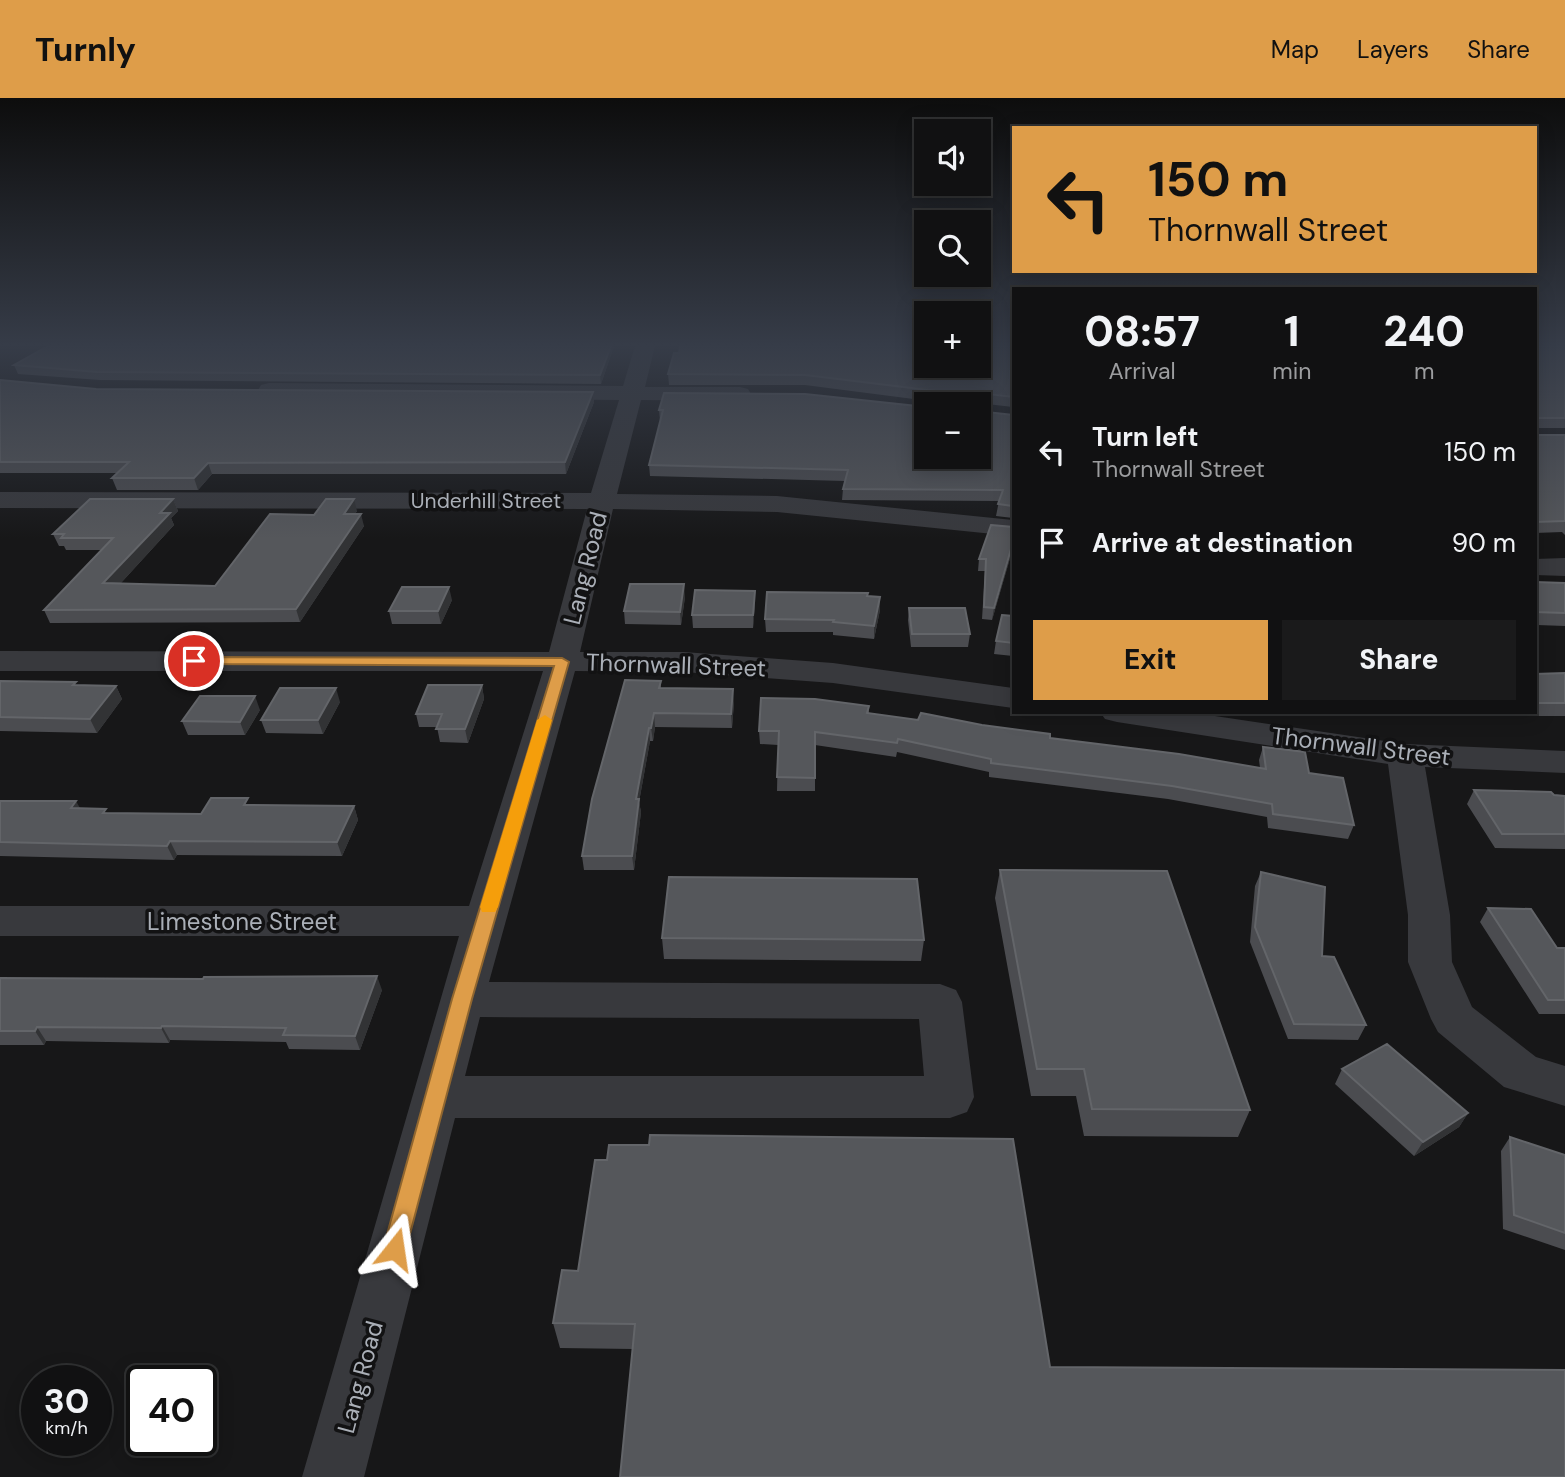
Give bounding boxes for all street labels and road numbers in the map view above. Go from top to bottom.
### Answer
street label: Underhill Street [411,487,561,515]
street label: Lang Road [556,508,614,628]
street label: Thornwall Street [585,646,767,684]
street label: Thornwall Street [1270,720,1452,772]
street label: Limestone Street [147,906,337,937]
street label: Lang Road [330,1317,390,1437]

